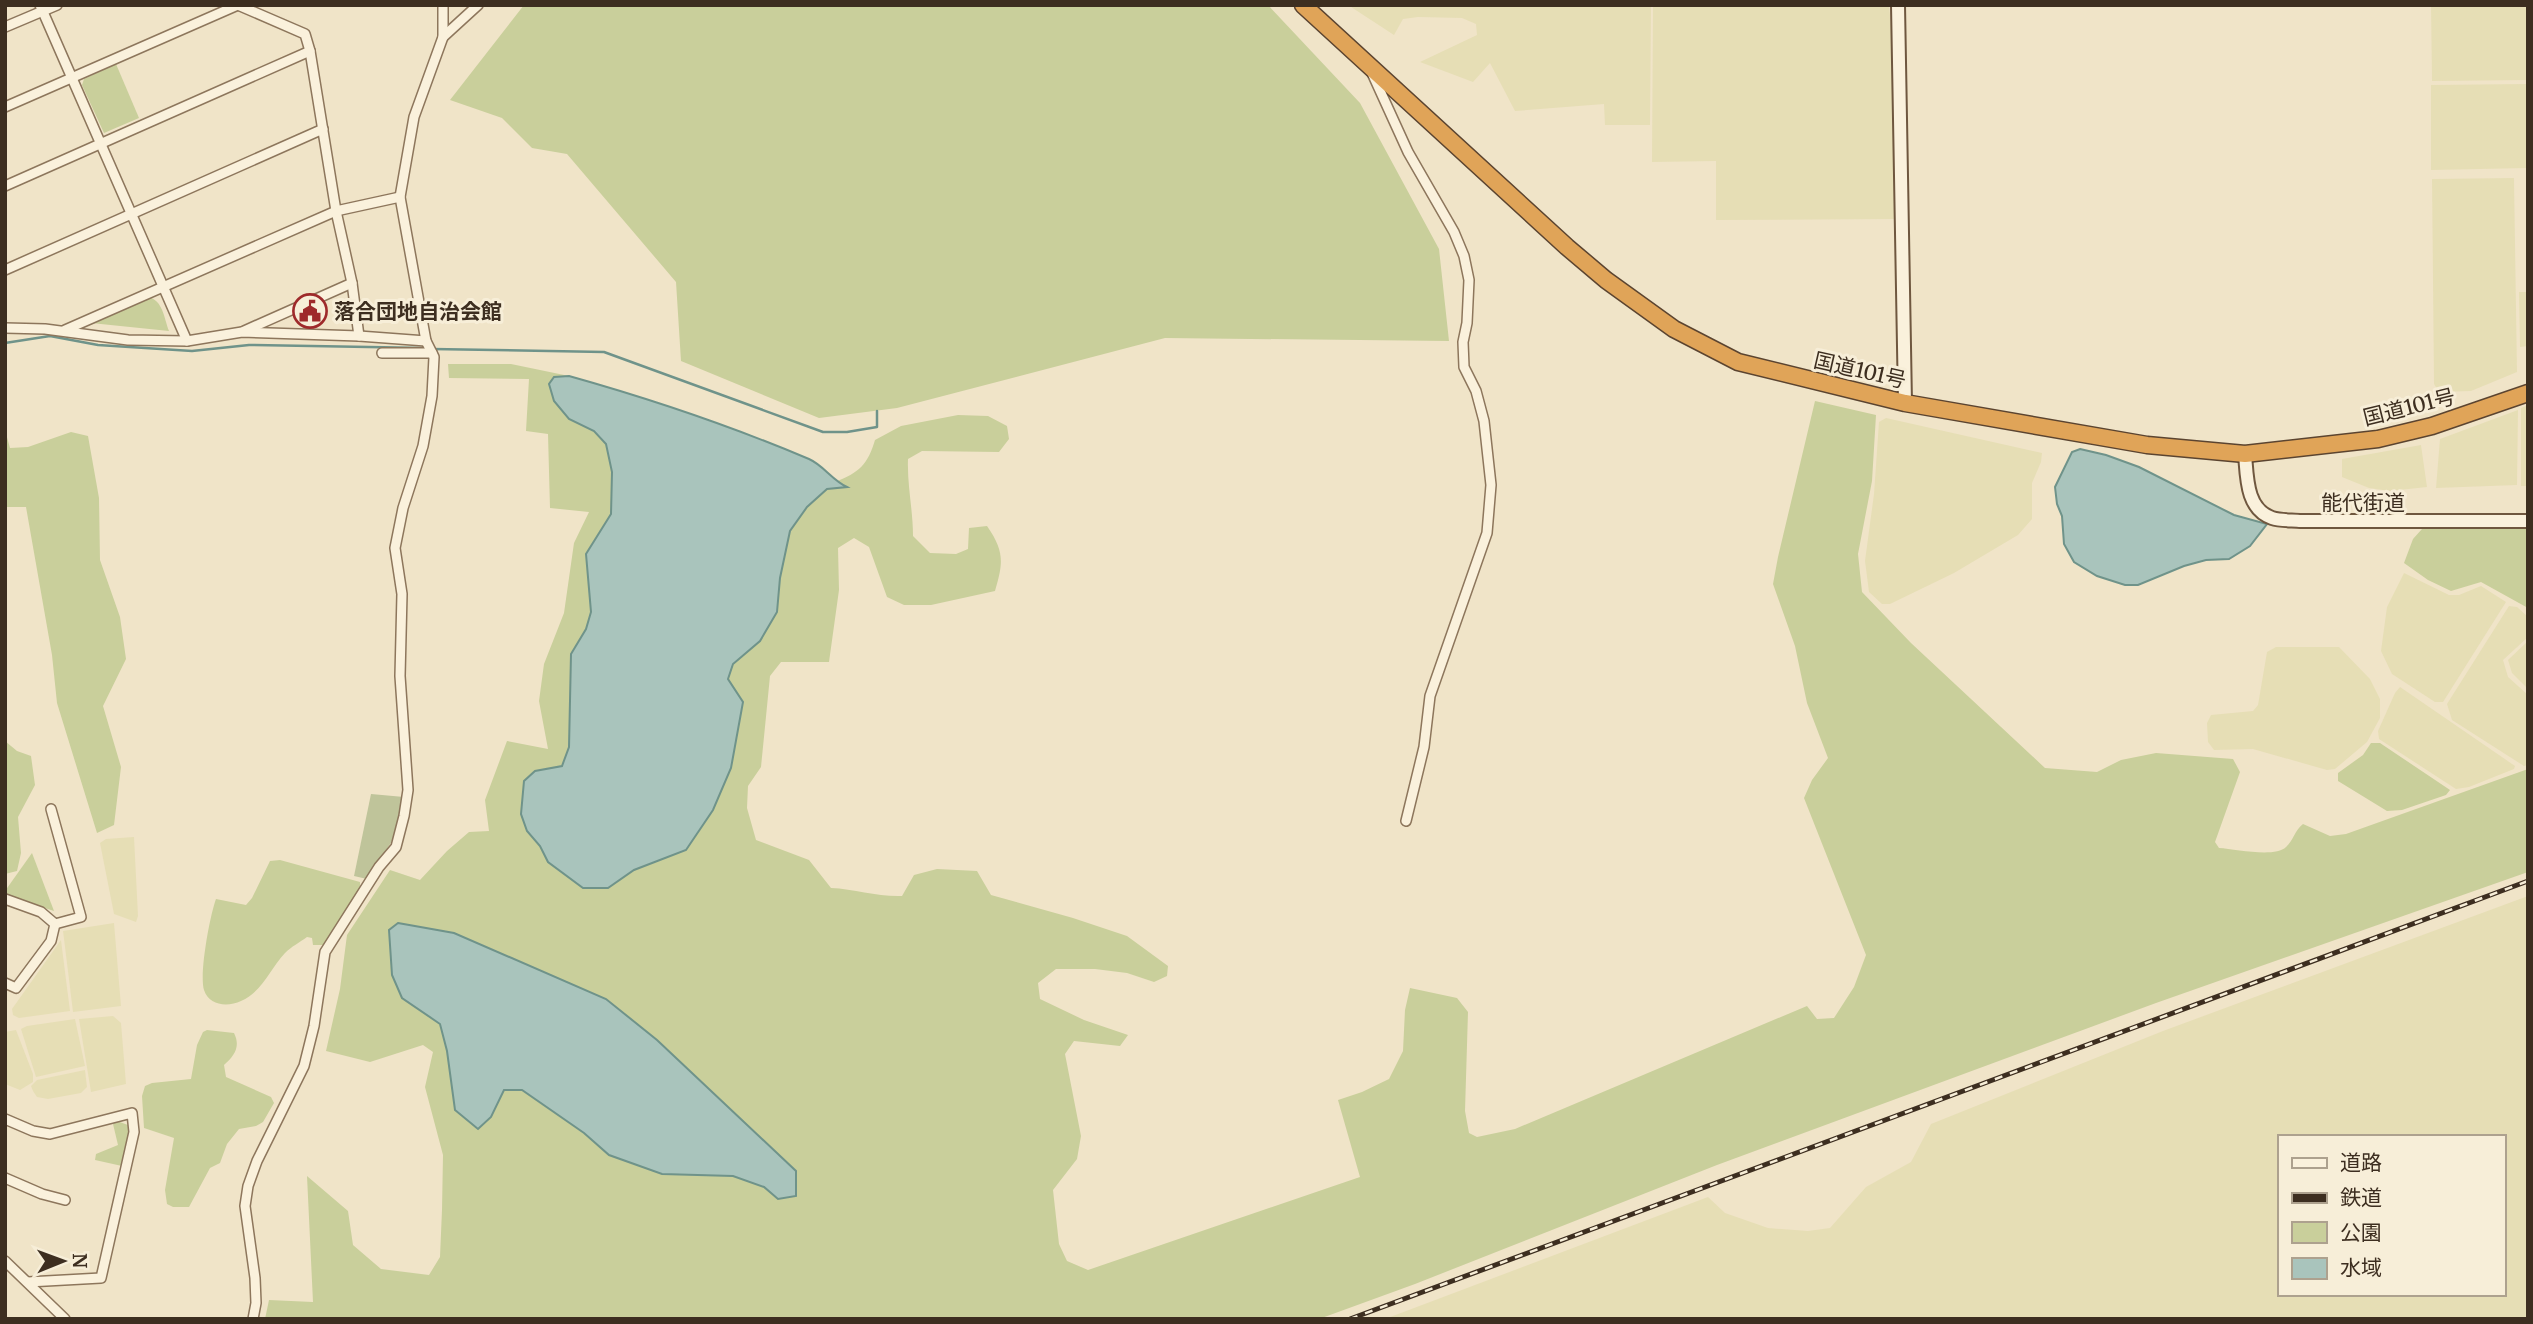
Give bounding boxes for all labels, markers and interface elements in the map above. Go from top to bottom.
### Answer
public building icon: 落合団地自治会館 [291,292,329,330]
place label: 落合団地自治会館 [334,298,502,325]
street label: 国道101号 [1811,346,1909,394]
street label: 国道101号 [2360,383,2458,431]
street label: 能代街道 [2321,489,2405,516]
legend [2278,1135,2505,1296]
text: 道路 [2340,1149,2382,1176]
text: 鉄道 [2340,1184,2382,1211]
text: 公園 [2340,1219,2382,1246]
north arrow [28,1226,98,1296]
text: N [68,1253,92,1268]
text: 水域 [2340,1254,2382,1281]

